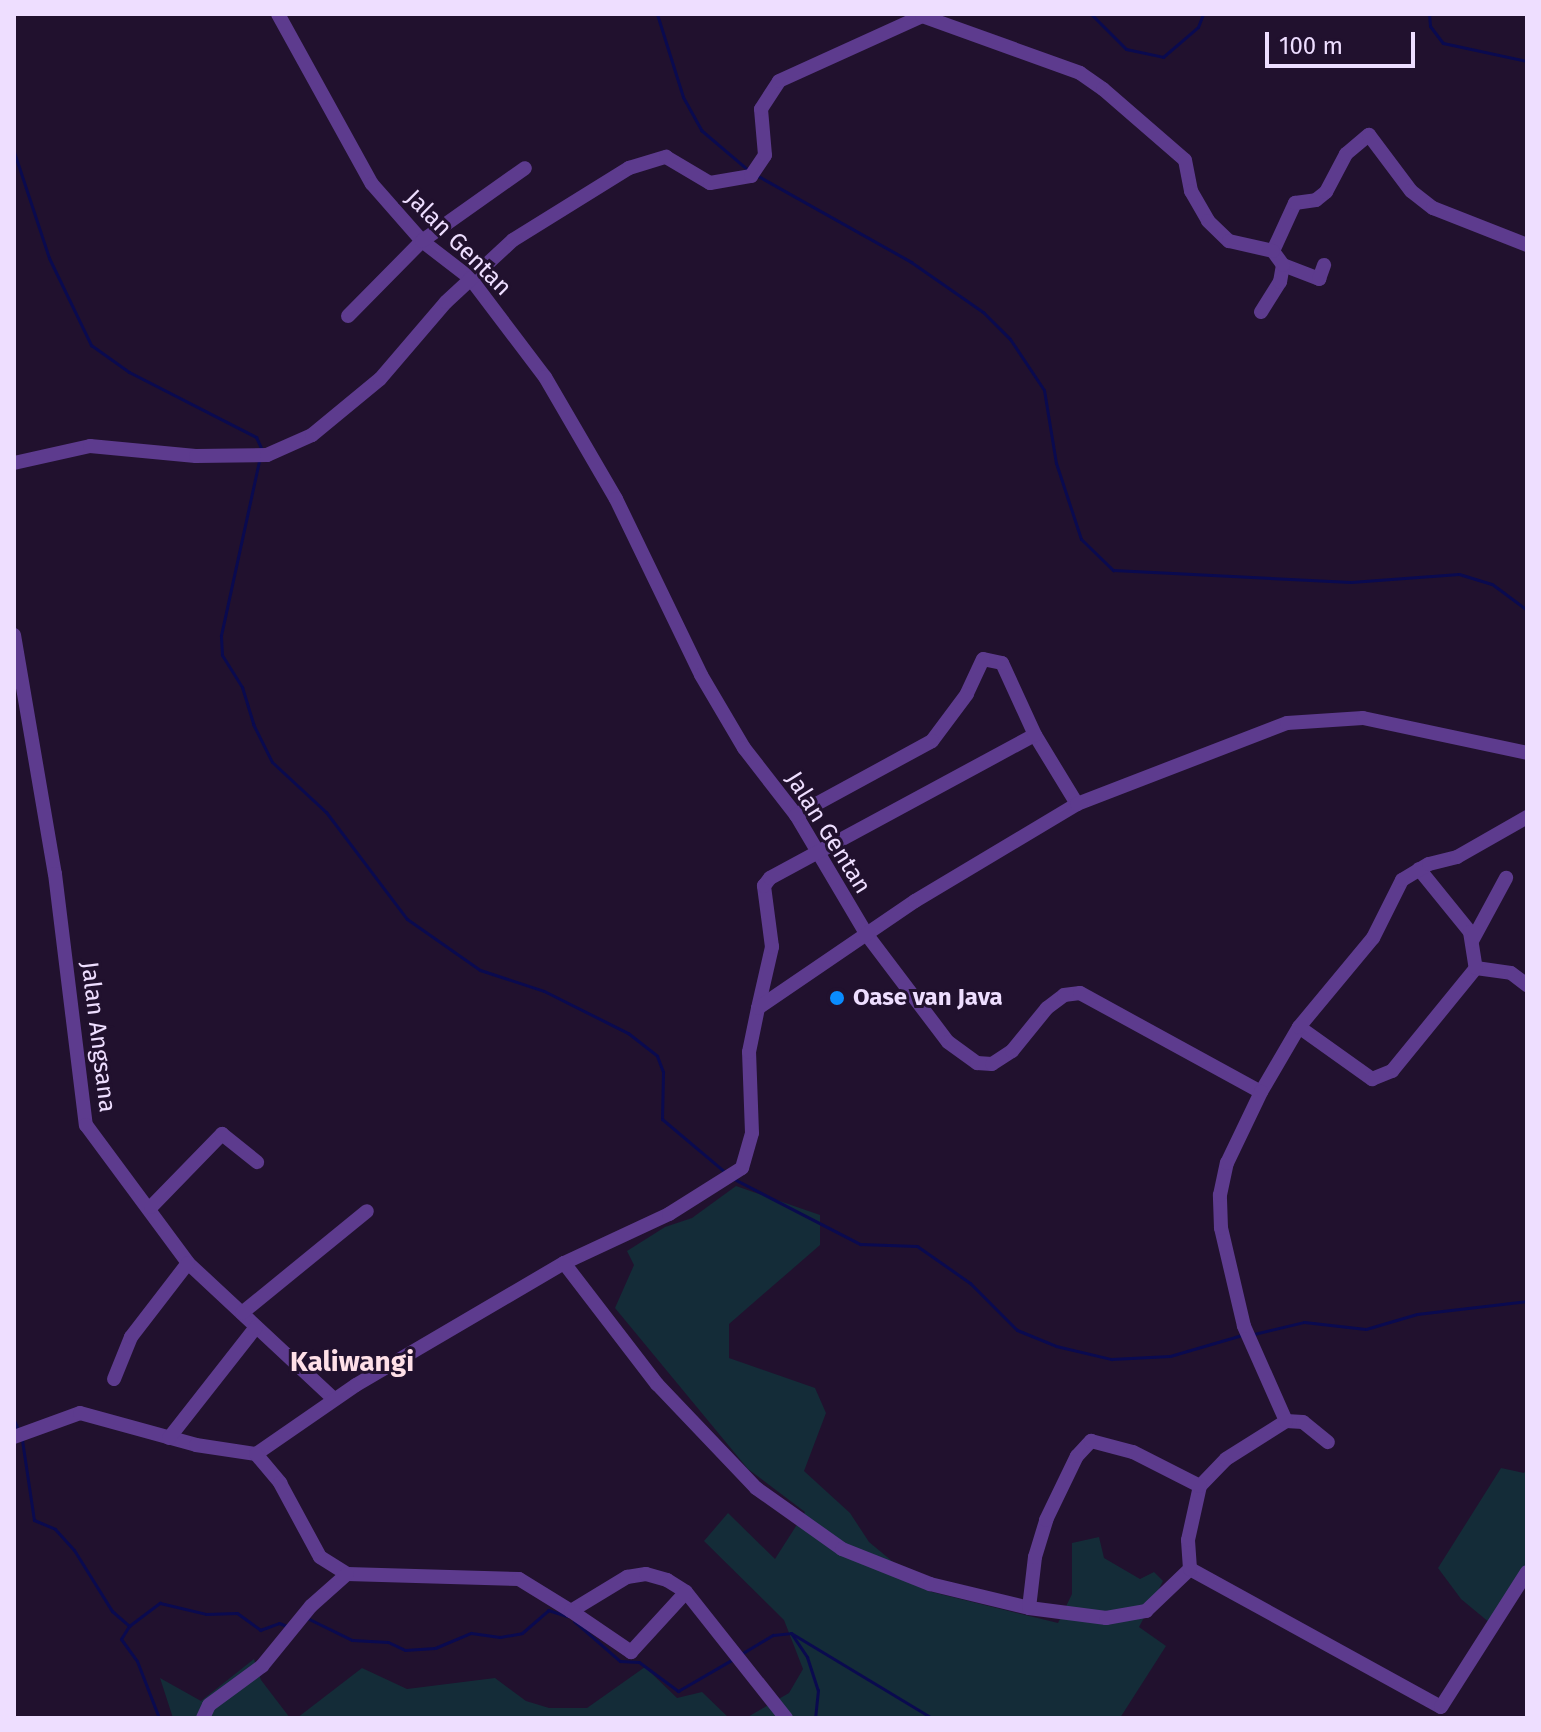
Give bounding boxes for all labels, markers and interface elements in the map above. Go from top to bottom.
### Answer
scale bar [1269,16,1419,66]
text: 100 m [1279,32,1343,60]
street label: Jalan Gentan [399,184,517,302]
street label: Jalan Gentan [779,767,877,899]
street label: Jalan Angsana [74,960,122,1114]
place label: Oase van Java [853,984,1003,1012]
marker: Oase van Java [828,989,846,1007]
district label: Kaliwangi [290,1345,414,1379]

